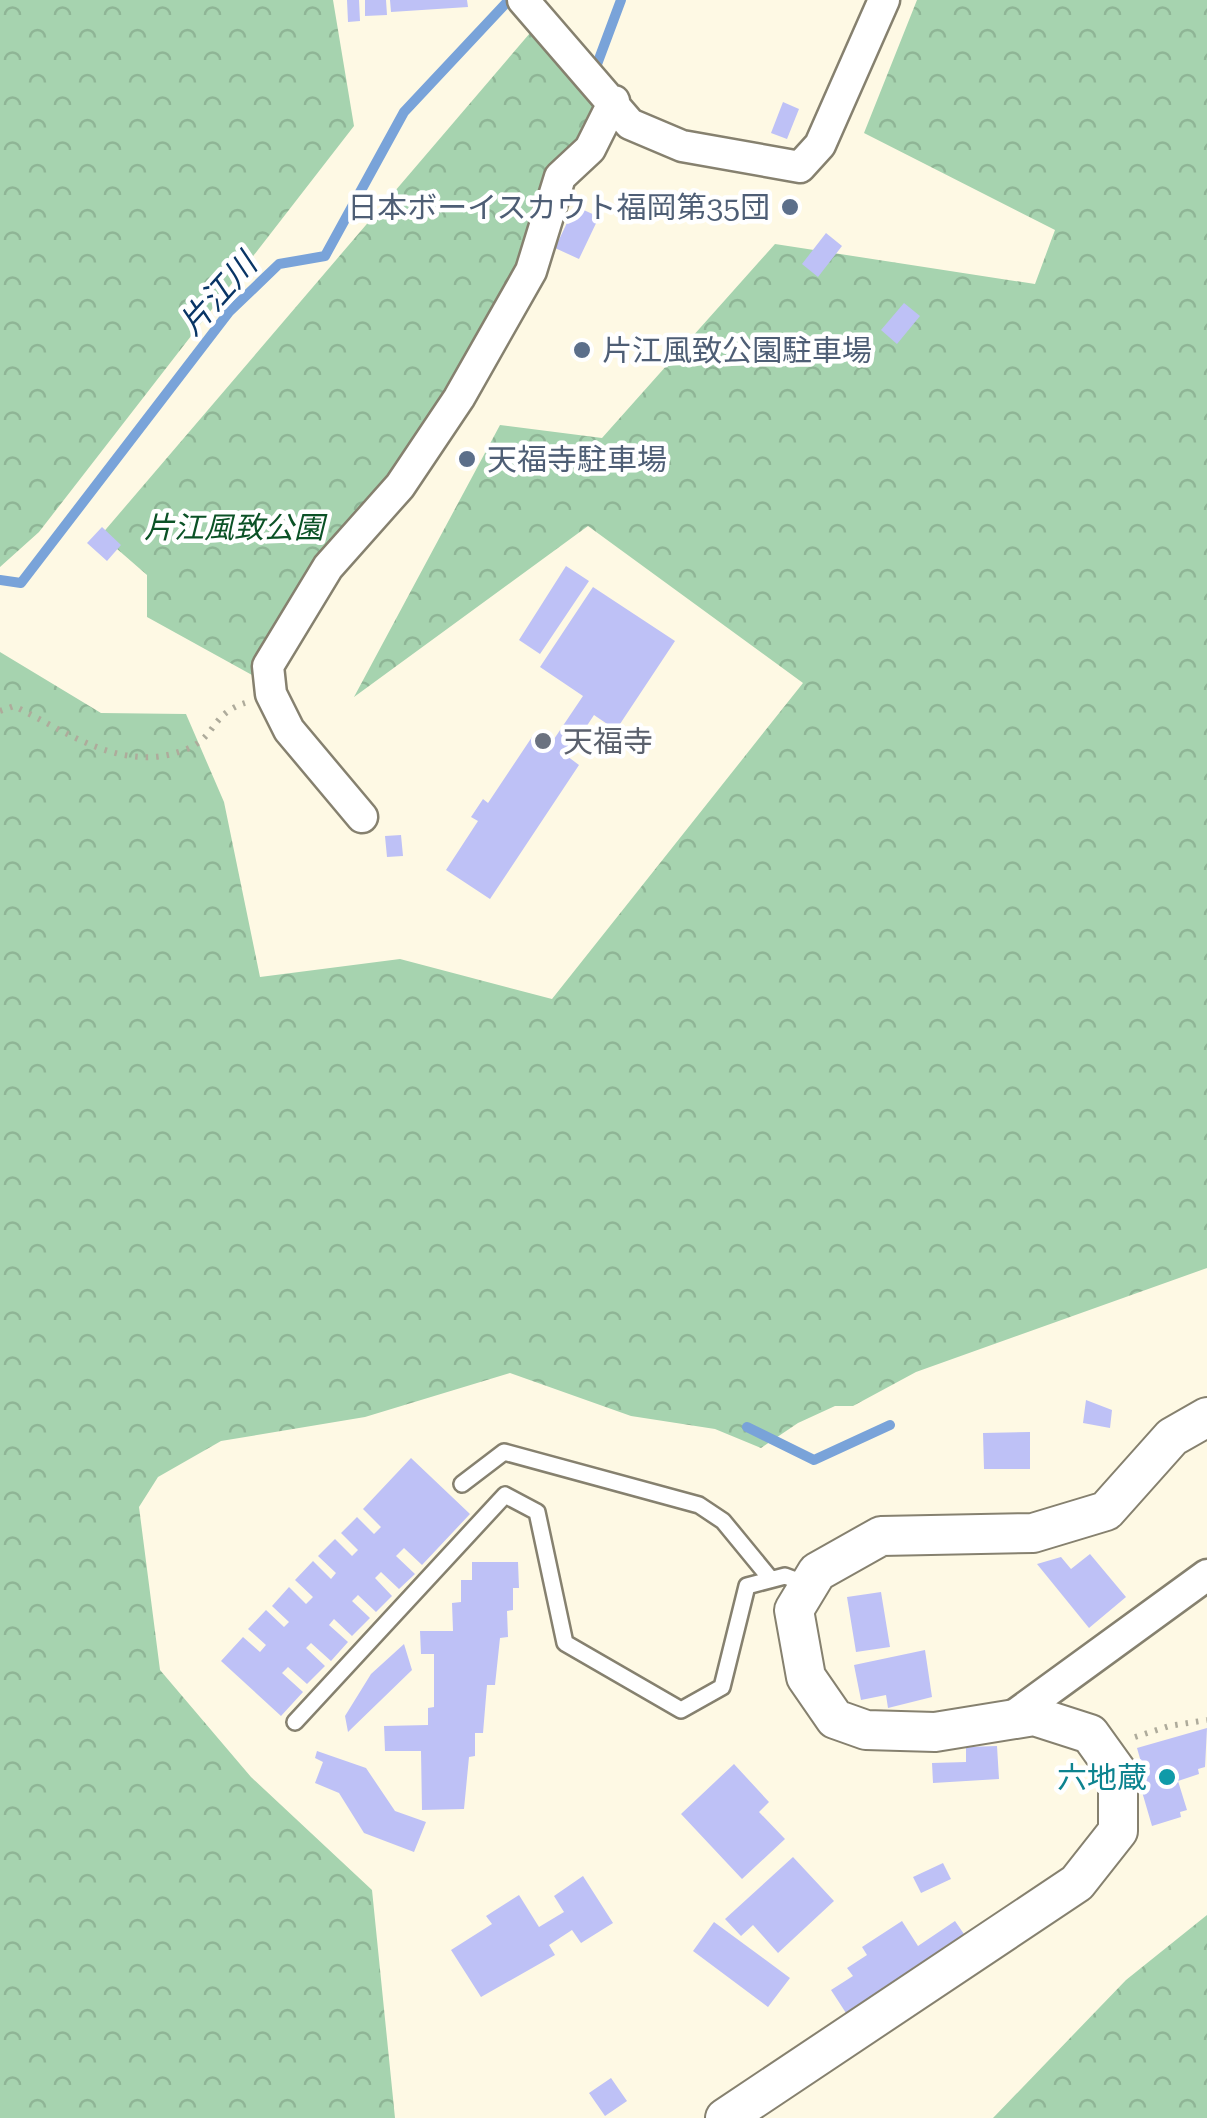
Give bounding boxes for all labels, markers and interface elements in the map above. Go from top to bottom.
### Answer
place label: 日本ボーイスカウト福岡第35団 [347,190,770,225]
marker: 日本ボーイスカウト福岡第35団 [779,196,801,218]
water label: 片江川 [172,243,266,342]
place label: 片江風致公園駐車場 [602,333,872,368]
marker: 片江風致公園駐車場 [571,339,593,361]
place label: 天福寺駐車場 [487,442,667,477]
marker: 天福寺駐車場 [456,448,478,470]
park label: 片江風致公園 [144,510,328,545]
place label: 天福寺 [563,724,653,759]
marker: 天福寺 [532,730,554,752]
place label: 六地蔵 [1057,1760,1147,1795]
marker: 六地蔵 [1156,1766,1178,1788]

